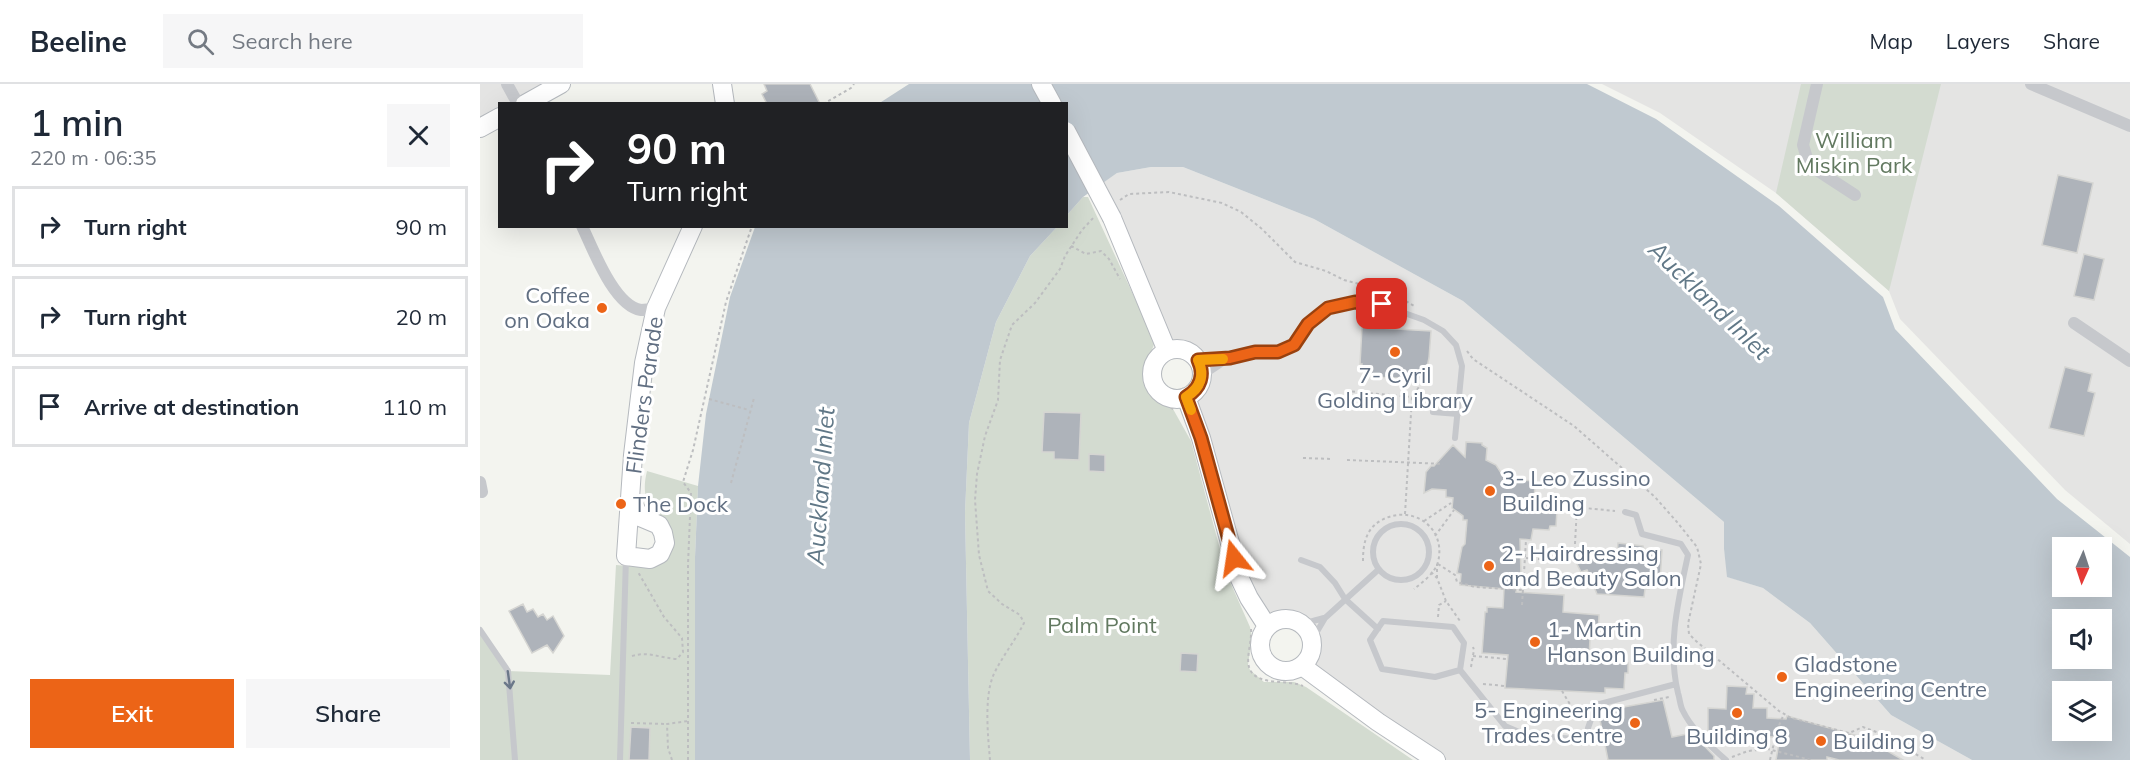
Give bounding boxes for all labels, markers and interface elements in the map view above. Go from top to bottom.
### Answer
search box [163,14,583,68]
text: Beeline [30,24,127,59]
icon: search [184,25,217,58]
text: Search here [232,27,353,55]
text: Map [1870,28,1913,54]
text: Layers [1946,28,2010,54]
text: Share [2043,28,2100,54]
text: 1 min [30,100,124,145]
button: close [387,104,450,167]
text: 90 m [627,122,727,175]
icon: right [528,126,606,204]
park label: William Miskin Park [1796,126,1913,179]
text: 220 m · 06:35 [30,145,156,170]
text: Turn right [627,174,747,208]
icon: right [33,210,66,243]
text: Turn right [84,213,187,241]
text: 90 m [396,213,447,241]
water label: Auckland Inlet [1642,234,1778,366]
pin [1356,278,1407,329]
place label: Coffee on Oaka [504,281,590,334]
icon: arrive [1365,287,1398,320]
icon: right [33,300,66,333]
marker: Coffee on Oaka [595,301,609,315]
text: Turn right [84,303,187,331]
text: 20 m [396,303,447,331]
street label: Flinders Parade [619,314,669,476]
marker: 7- Cyril Golding Library [1388,345,1402,359]
place label: 7- Cyril Golding Library [1317,361,1473,414]
icon: arrive [33,390,66,423]
text: Arrive at destination [84,393,299,421]
text: 110 m [382,393,447,421]
water label: Auckland Inlet [799,406,841,567]
place label: 3- Leo Zussino Building [1502,464,1651,517]
marker: 3- Leo Zussino Building [1483,484,1497,498]
place label: The Dock [633,490,729,518]
marker: The Dock [614,497,628,511]
position arrow [1202,526,1266,590]
north arrow [2052,537,2112,597]
map controls [2052,537,2112,741]
place label: 2- Hairdressing and Beauty Salon [1501,539,1682,592]
marker: 2- Hairdressing and Beauty Salon [1482,559,1496,573]
button: sound [2052,609,2112,669]
park label: Palm Point [1047,611,1157,639]
place label: 1- Martin Hanson Building [1547,615,1715,668]
marker: 1- Martin Hanson Building [1528,635,1542,649]
place label: Gladstone Engineering Centre [1794,650,1987,703]
one-way arrow [504,670,515,689]
marker: Gladstone Engineering Centre [1775,670,1789,684]
button: Exit [30,679,234,748]
button: Share [246,679,450,748]
button: layers [2052,681,2112,741]
place label: 5- Engineering Trades Centre [1474,696,1623,749]
marker: Building 8 [1730,706,1744,720]
marker: 5- Engineering Trades Centre [1628,716,1642,730]
place label: Building 8 [1686,722,1788,750]
place label: Building 9 [1833,727,1935,755]
marker: Building 9 [1814,734,1828,748]

